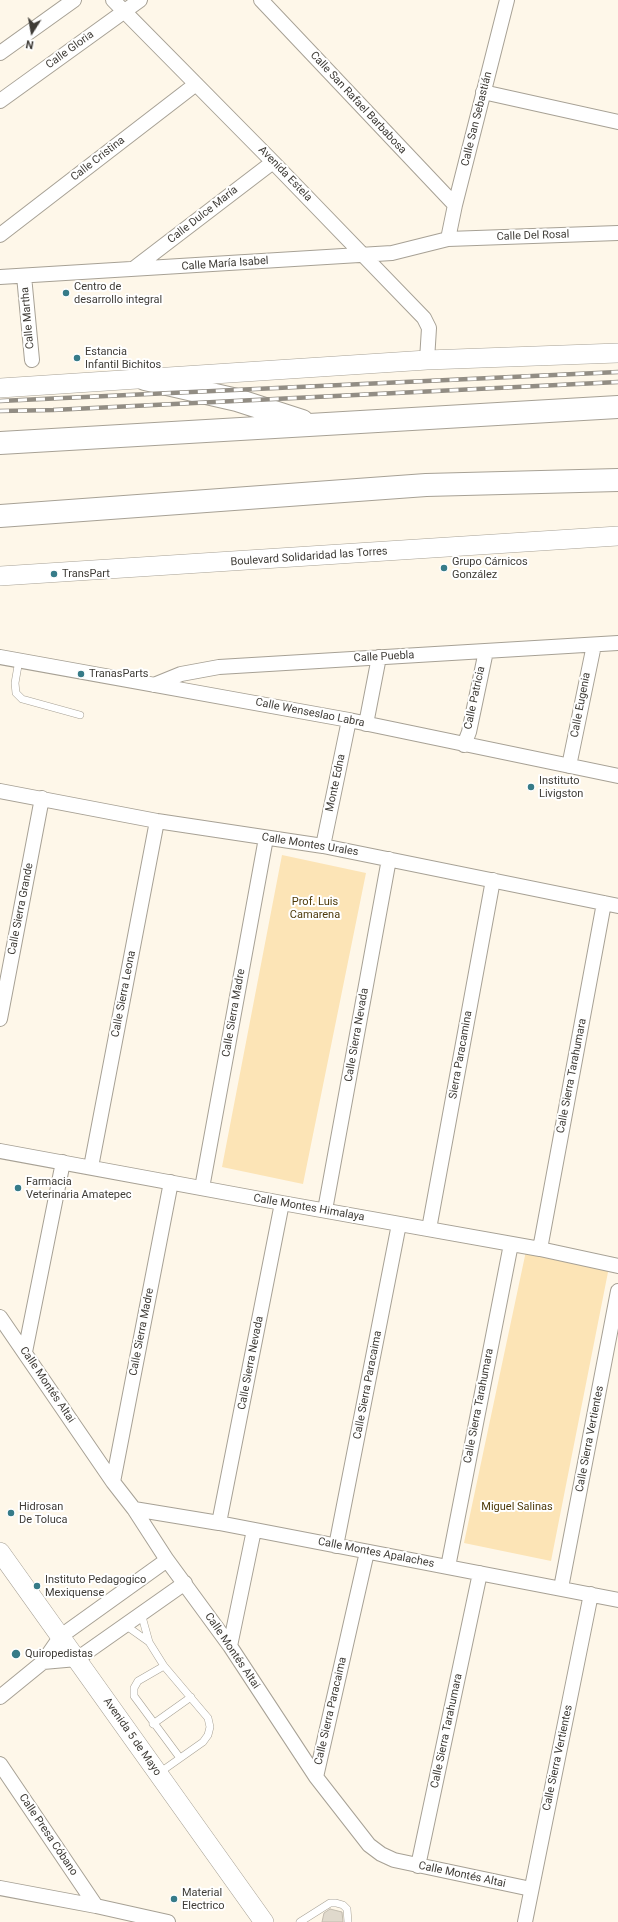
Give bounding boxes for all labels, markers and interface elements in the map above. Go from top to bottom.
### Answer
north arrow [12,12,52,52]
street label: Calle Gloria [44,28,96,72]
text: N [25,37,35,51]
street label: Calle San Rafael Barbabosa [307,49,409,157]
street label: Calle San Sebastián [459,70,495,168]
street label: Calle Cristina [68,134,128,184]
street label: Avenida Estela [255,144,315,204]
street label: Calle Dulce María [165,184,241,246]
street label: Calle Del Rosal [496,228,570,244]
street label: Calle María Isabel [181,254,269,274]
place label: Centro de desarrollo integral [74,280,162,306]
street label: Calle Martha [19,286,37,350]
marker: Centro de desarrollo integral [61,288,71,298]
place label: Estancia Infantil Bichitos [85,345,161,371]
marker: Estancia Infantil Bichitos [72,353,82,363]
street label: Boulevard Solidaridad las Torres [230,545,388,569]
place label: Grupo Cárnicos González [452,555,528,581]
marker: Grupo Cárnicos González [439,563,449,573]
place label: TransPart [62,567,110,581]
marker: TransPart [49,569,59,579]
street label: Calle Puebla [353,649,415,665]
street label: Calle Patricia [462,665,488,731]
place label: TranasParts [89,667,149,681]
marker: TranasParts [76,669,86,679]
street label: Calle Eugenia [568,671,594,739]
street label: Calle Wenseslao Labra [254,696,366,730]
street label: Monte Edna [323,753,349,813]
place label: Instituto Livigston [539,774,583,800]
marker: Instituto Livigston [526,782,536,792]
street label: Calle Montes Urales [261,831,359,859]
street label: Calle Sierra Grande [6,862,36,956]
park label: Prof. Luis Camarena [290,895,340,921]
street label: Calle Sierra Leona [109,949,139,1039]
street label: Calle Sierra Madre [220,968,248,1058]
street label: Calle Sierra Nevada [342,987,372,1083]
street label: Sierra Paracamina [447,1010,475,1100]
street label: Calle Sierra Tarahumara [554,1017,590,1135]
place label: Farmacia Veterinaria Amatepec [26,1175,132,1201]
marker: Farmacia Veterinaria Amatepec [13,1183,23,1193]
street label: Calle Montes Himalaya [252,1192,366,1224]
street label: Calle Sierra Madre [127,1287,157,1377]
street label: Calle Sierra Nevada [235,1315,267,1411]
street label: Calle Sierra Paracaima [351,1330,385,1440]
street label: Calle Montés Altai [17,1344,77,1426]
street label: Calle Sierra Tarahumara [461,1347,497,1465]
street label: Calle Sierra Vertientes [573,1385,607,1493]
place label: Hidrosan De Toluca [19,1500,68,1526]
park label: Miguel Salinas [481,1500,553,1514]
marker: Hidrosan De Toluca [6,1508,16,1518]
street label: Calle Montes Apalaches [317,1535,435,1571]
place label: Instituto Pedagogico Mexiquense [45,1573,146,1599]
marker: Instituto Pedagogico Mexiquense [32,1581,42,1591]
street label: Calle Montés Altai [202,1610,262,1692]
place label: Quiropedistas [25,1647,93,1661]
marker: Quiropedistas [10,1648,22,1660]
street label: Calle Sierra Paracaima [312,1656,350,1766]
street label: Calle Sierra Tarahumara [428,1673,466,1789]
street label: Avenida 5 de Mayo [100,1695,164,1779]
street label: Calle Sierra Vertientes [540,1704,576,1812]
street label: Calle Presa Cóbano [16,1792,80,1878]
street label: Calle Montés Altai [417,1859,507,1891]
place label: Material Electrico [182,1886,225,1912]
marker: Material Electrico [169,1894,179,1904]

